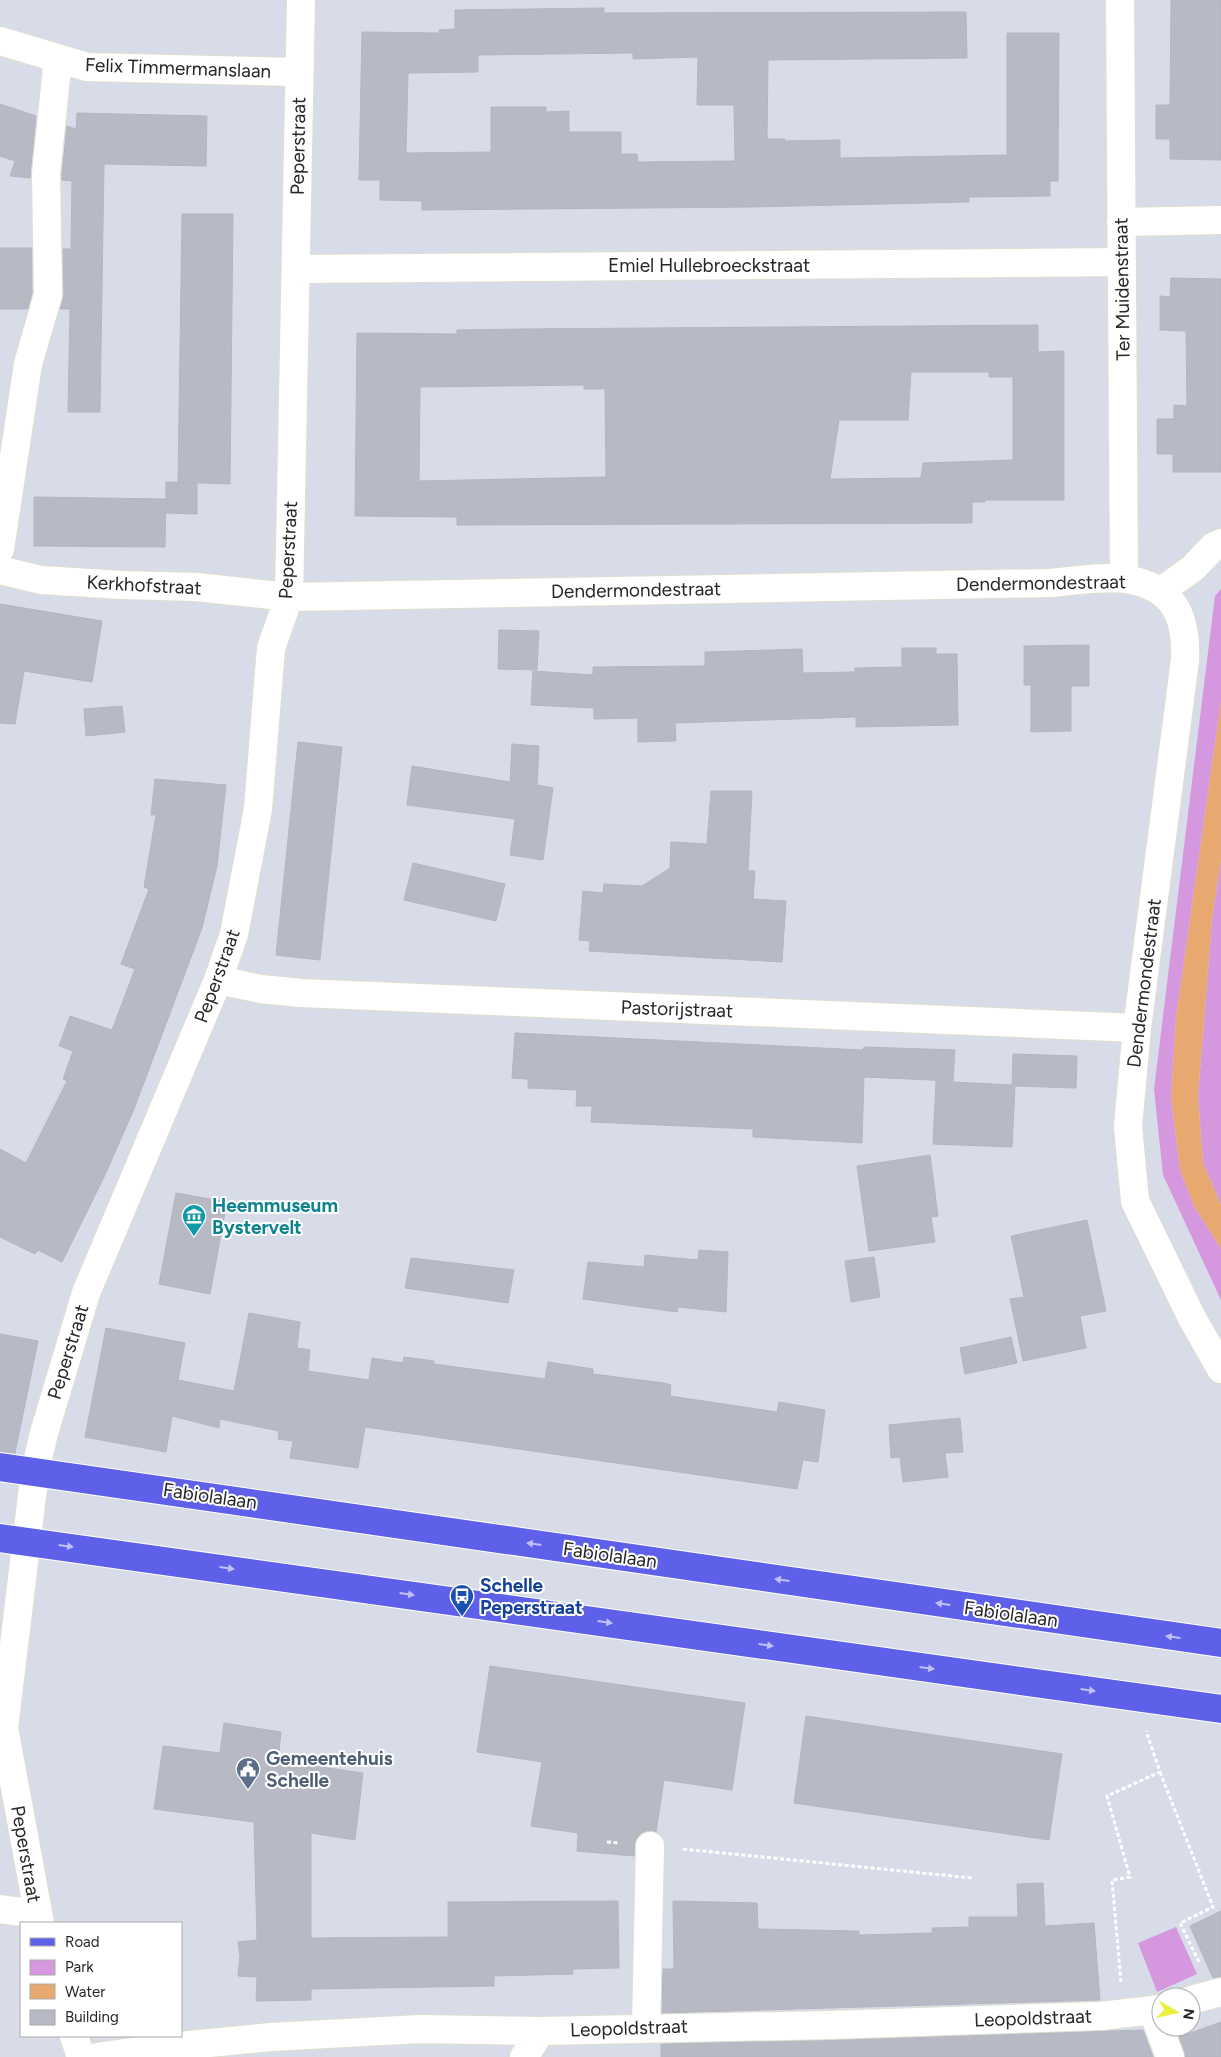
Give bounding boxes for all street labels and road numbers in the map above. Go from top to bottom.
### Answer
street label: Felix Timmermanslaan [84,53,272,83]
street label: Peperstraat [286,97,310,195]
street label: Ter Muidenstraat [1109,217,1135,361]
street label: Emiel Hullebroeckstraat [608,254,810,277]
street label: Peperstraat [274,500,302,600]
street label: Dendermondestraat [956,570,1126,596]
street label: Kerkhofstraat [86,571,202,599]
street label: Dendermondestraat [551,577,721,603]
street label: Dendermondestraat [1122,897,1166,1069]
street label: Peperstraat [189,926,245,1026]
street label: Pastorijstraat [620,996,734,1022]
street label: Peperstraat [43,1302,93,1402]
street label: Fabiolalaan [162,1478,258,1514]
street label: Fabiolalaan [562,1537,658,1573]
street label: Fabiolalaan [963,1596,1059,1632]
street label: Peperstraat [6,1804,46,1904]
street label: Leopoldstraat [974,2004,1092,2032]
street label: Leopoldstraat [570,2014,688,2042]

